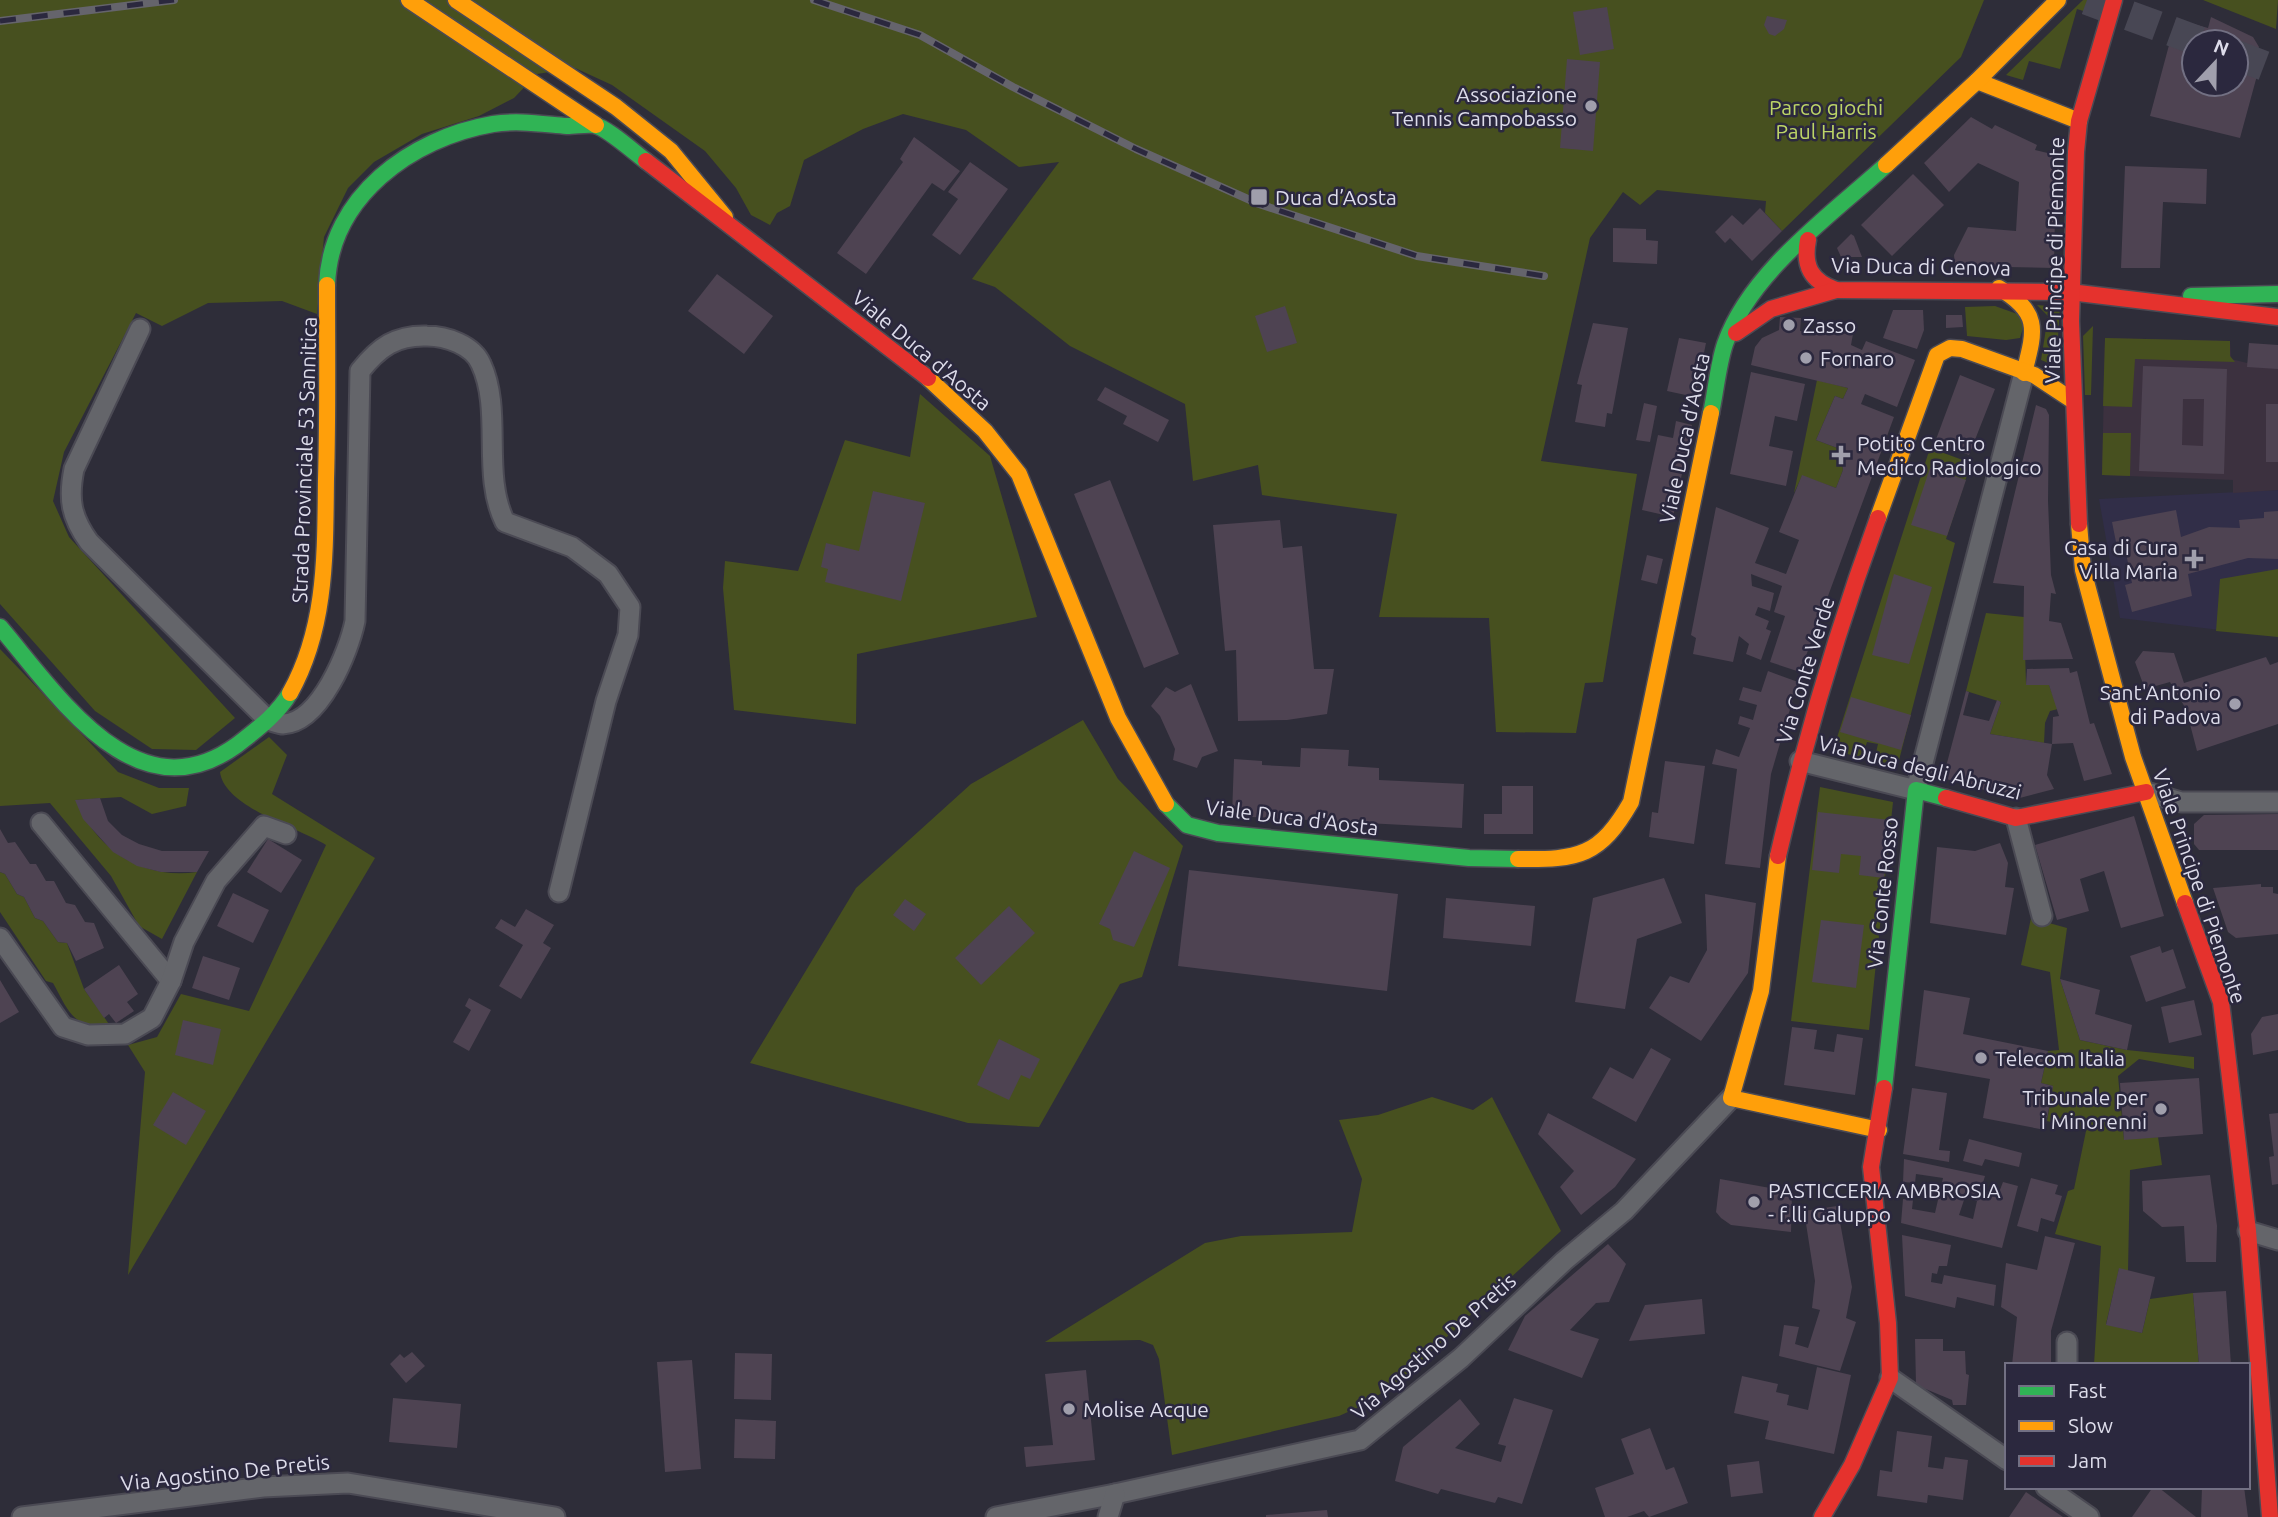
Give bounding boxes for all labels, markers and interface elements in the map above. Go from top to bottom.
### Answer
north arrow [2180,28,2250,98]
text: N [2211,34,2232,60]
place label: Associazione Tennis Campobasso [1392,82,1577,130]
park label: Parco giochi Paul Harris [1769,95,1883,143]
marker: Associazione Tennis Campobasso [1583,98,1599,114]
street label: Viale Principe di Piemonte [2040,136,2068,384]
place label: Duca d’Aosta [1275,185,1397,209]
marker: Duca d’Aosta [1249,187,1269,207]
street label: Via Duca di Genova [1831,252,2011,280]
street label: Viale Duca d'Aosta [848,285,996,415]
place label: Zasso [1803,313,1856,337]
street label: Strada Provinciale 53 Sannitica [287,316,321,604]
marker: Zasso [1781,317,1797,333]
place label: Fornaro [1820,346,1894,370]
street label: Viale Duca d'Aosta [1654,350,1714,526]
marker: Fornaro [1798,350,1814,366]
place label: Potito Centro Medico Radiologico [1857,431,2041,479]
marker: Potito Centro Medico Radiologico [1831,445,1851,465]
place label: Casa di Cura Villa Maria [2064,535,2178,583]
marker: Casa di Cura Villa Maria [2184,549,2204,569]
street label: Via Conte Verde [1771,594,1839,746]
place label: Sant'Antonio di Padova [2100,680,2221,728]
marker: Sant'Antonio di Padova [2227,696,2243,712]
street label: Via Duca degli Abruzzi [1816,730,2024,804]
street label: Viale Principe di Piemonte [2149,765,2251,1007]
street label: Viale Duca d'Aosta [1204,794,1380,840]
street label: Via Conte Rosso [1862,816,1902,970]
place label: Telecom Italia [1995,1046,2125,1070]
marker: Telecom Italia [1973,1050,1989,1066]
place label: Tribunale per i Minorenni [2022,1085,2147,1133]
marker: Tribunale per i Minorenni [2153,1101,2169,1117]
place label: PASTICCERIA AMBROSIA - f.lli Galuppo [1768,1178,2001,1226]
marker: PASTICCERIA AMBROSIA - f.lli Galuppo [1746,1194,1762,1210]
street label: Via Agostino De Pretis [1346,1268,1520,1424]
legend [2005,1363,2250,1489]
text: Fast [2068,1378,2106,1402]
place label: Molise Acque [1083,1397,1209,1421]
marker: Molise Acque [1061,1401,1077,1417]
text: Slow [2068,1413,2113,1437]
text: Jam [2068,1448,2107,1472]
street label: Via Agostino De Pretis [119,1449,331,1495]

